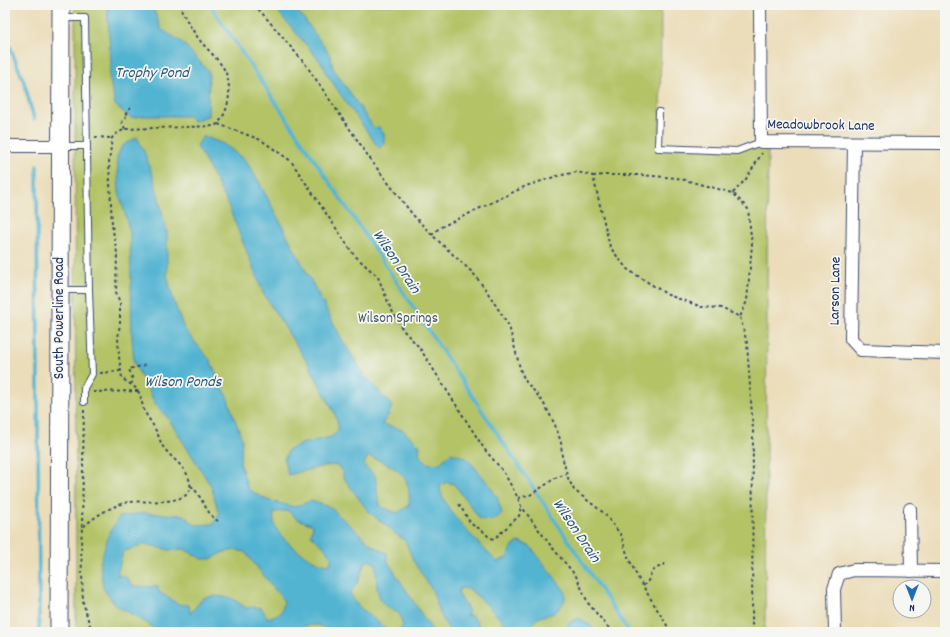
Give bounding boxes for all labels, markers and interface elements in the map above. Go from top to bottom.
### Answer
water label: Trophy Pond [115,62,191,85]
street label: Meadowbrook Lane [767,114,875,138]
water label: Wilson Drain [366,225,426,299]
street label: Larson Lane [824,256,848,326]
street label: South Powerline Road [49,257,71,379]
park label: Wilson Springs [358,308,438,330]
water label: Wilson Ponds [145,371,223,394]
water label: Wilson Drain [546,494,606,568]
north arrow [892,579,932,619]
text: N [909,599,915,615]

